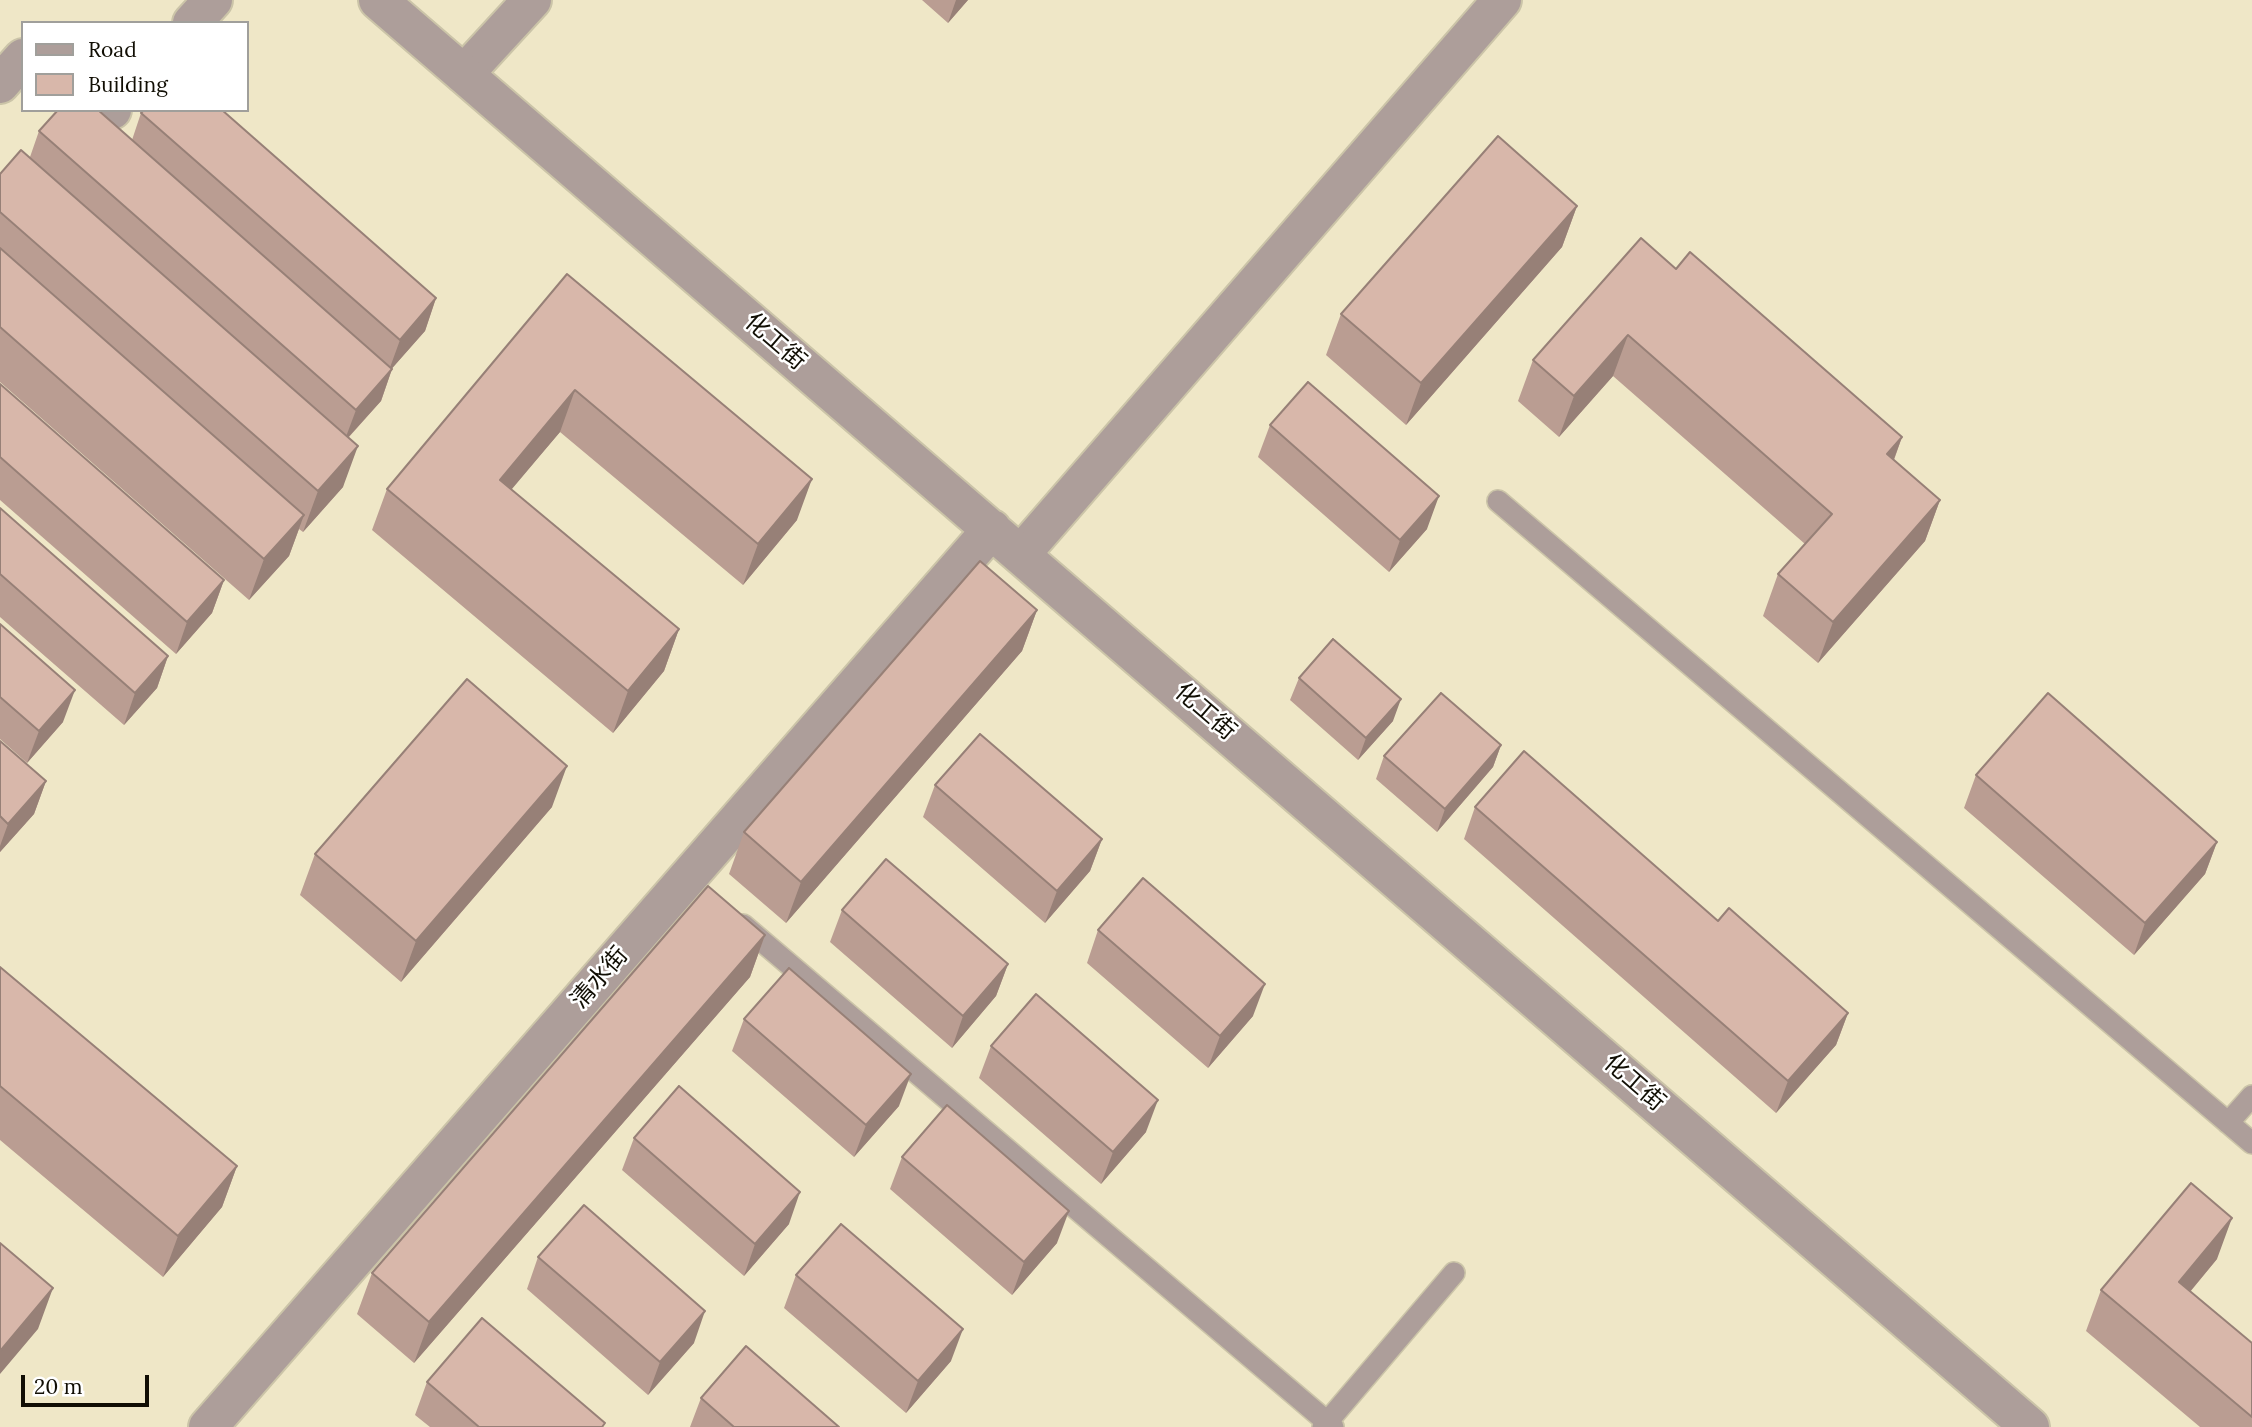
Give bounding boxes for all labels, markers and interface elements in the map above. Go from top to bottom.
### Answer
legend [21,21,248,112]
text: Road [88,36,137,63]
text: Building [88,71,168,98]
street label: 化工街 [738,308,812,376]
street label: 化工街 [1168,678,1242,746]
street label: 清水街 [566,941,634,1015]
street label: 化工街 [1597,1049,1671,1117]
scale bar [24,1360,152,1404]
text: 20 m [34,1373,83,1400]

